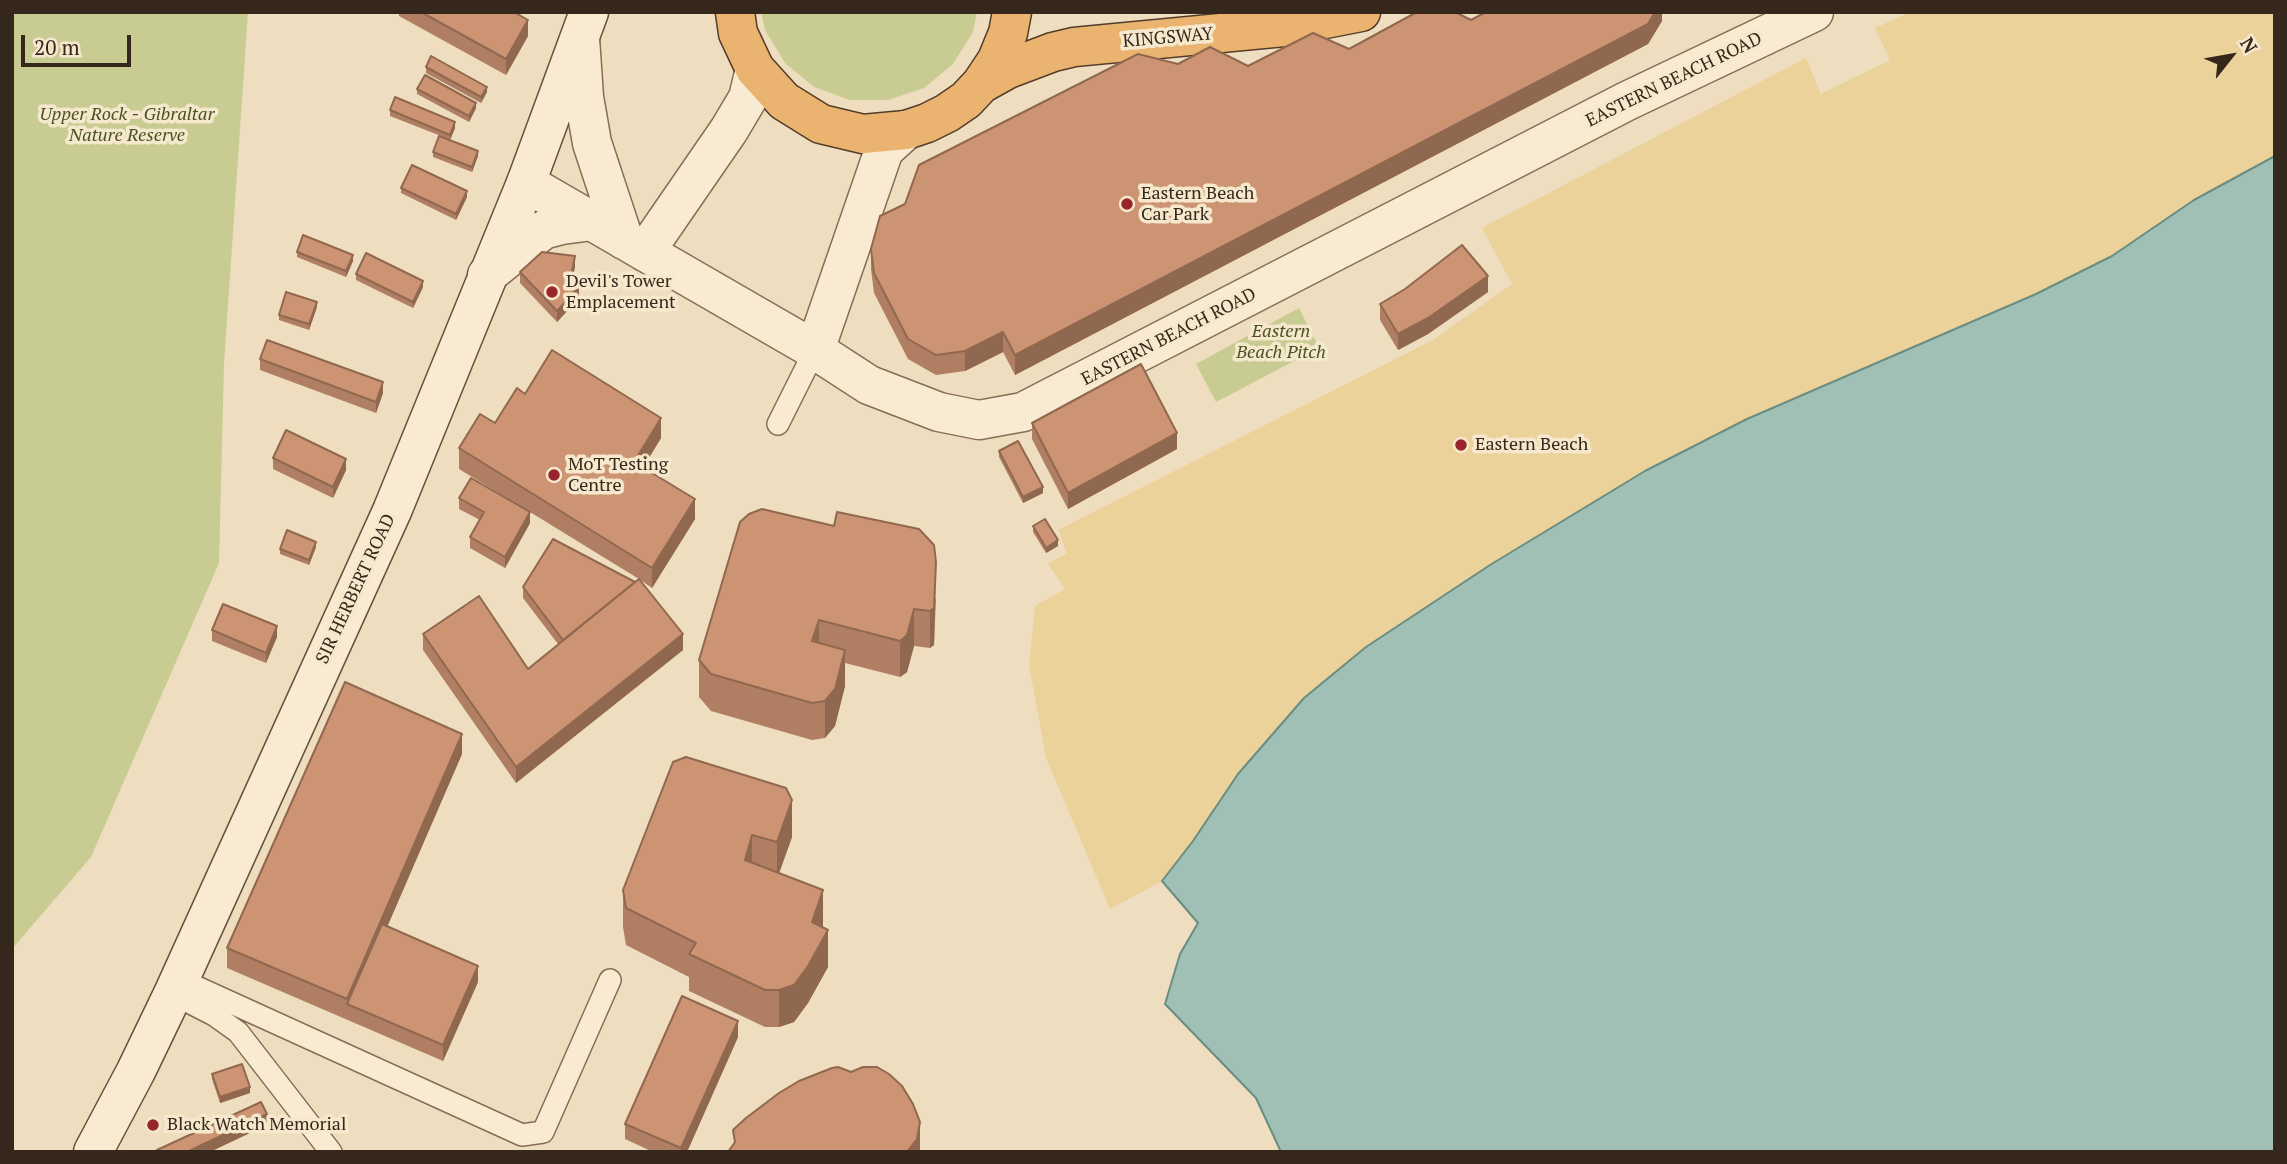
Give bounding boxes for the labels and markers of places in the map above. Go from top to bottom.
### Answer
place label: Eastern Beach Car Park [1141,183,1254,226]
marker: Eastern Beach Car Park [1119,196,1135,212]
place label: Devil's Tower Emplacement [566,271,676,314]
marker: Devil's Tower Emplacement [544,284,560,300]
place label: Eastern Beach [1475,434,1588,456]
marker: Eastern Beach [1453,437,1469,453]
place label: MoT Testing Centre [568,454,668,496]
marker: MoT Testing Centre [546,467,562,483]
place label: Black Watch Memorial [167,1114,346,1136]
marker: Black Watch Memorial [145,1117,161,1133]

